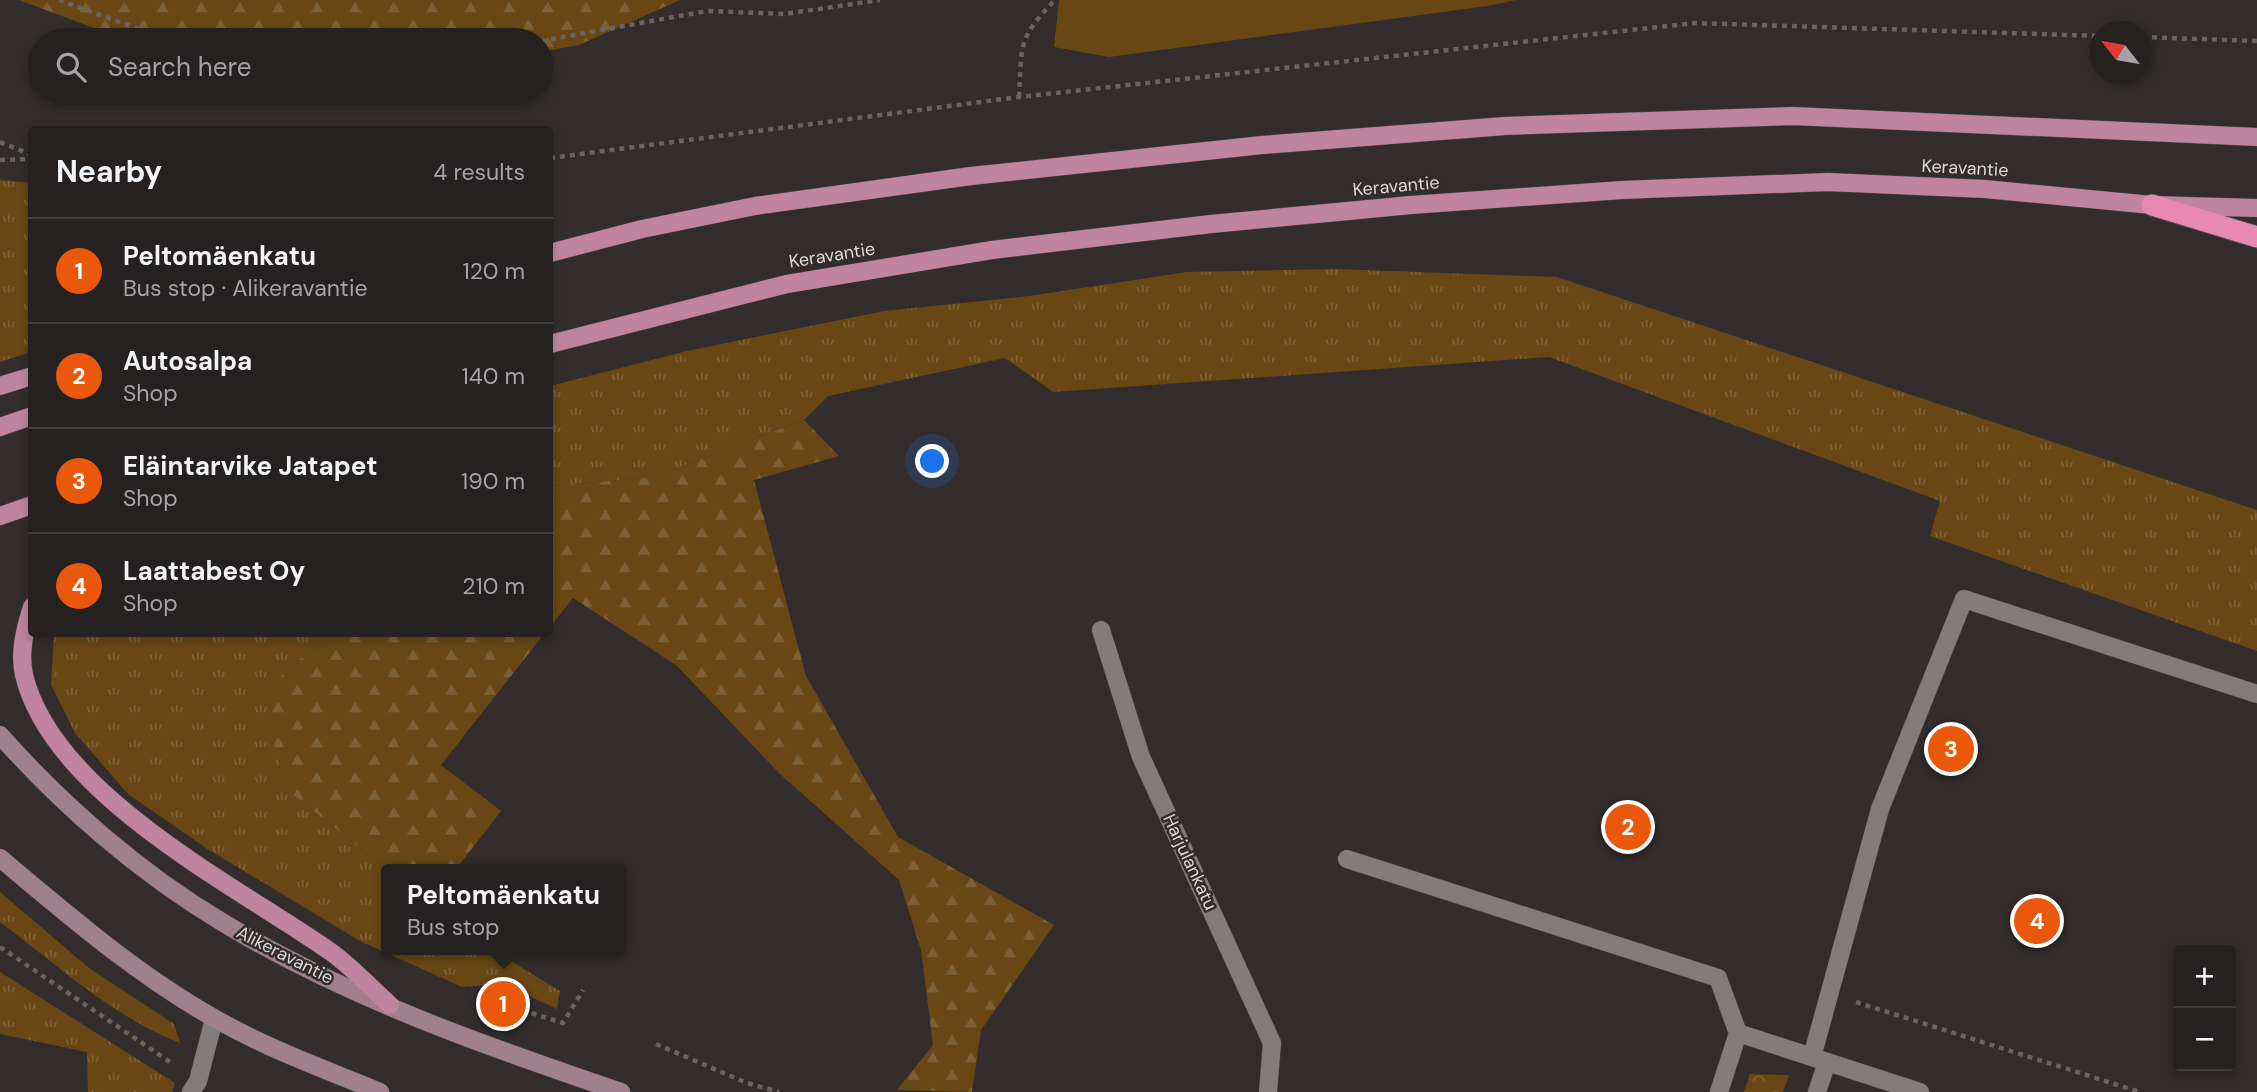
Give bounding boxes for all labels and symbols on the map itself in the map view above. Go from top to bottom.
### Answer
north arrow [2089,21,2152,84]
street label: Keravantie [1921,154,2009,182]
street label: Keravantie [1352,170,1440,202]
street label: Keravantie [787,236,877,274]
your location [915,444,949,478]
pin: 3 [1928,723,1974,775]
pin: 2 [1605,801,1651,853]
street label: Harjulankatu [1157,810,1223,914]
pin: 4 [2014,895,2060,947]
street label: Alikeravantie [232,920,338,990]
pin: 1 [480,978,526,1030]

